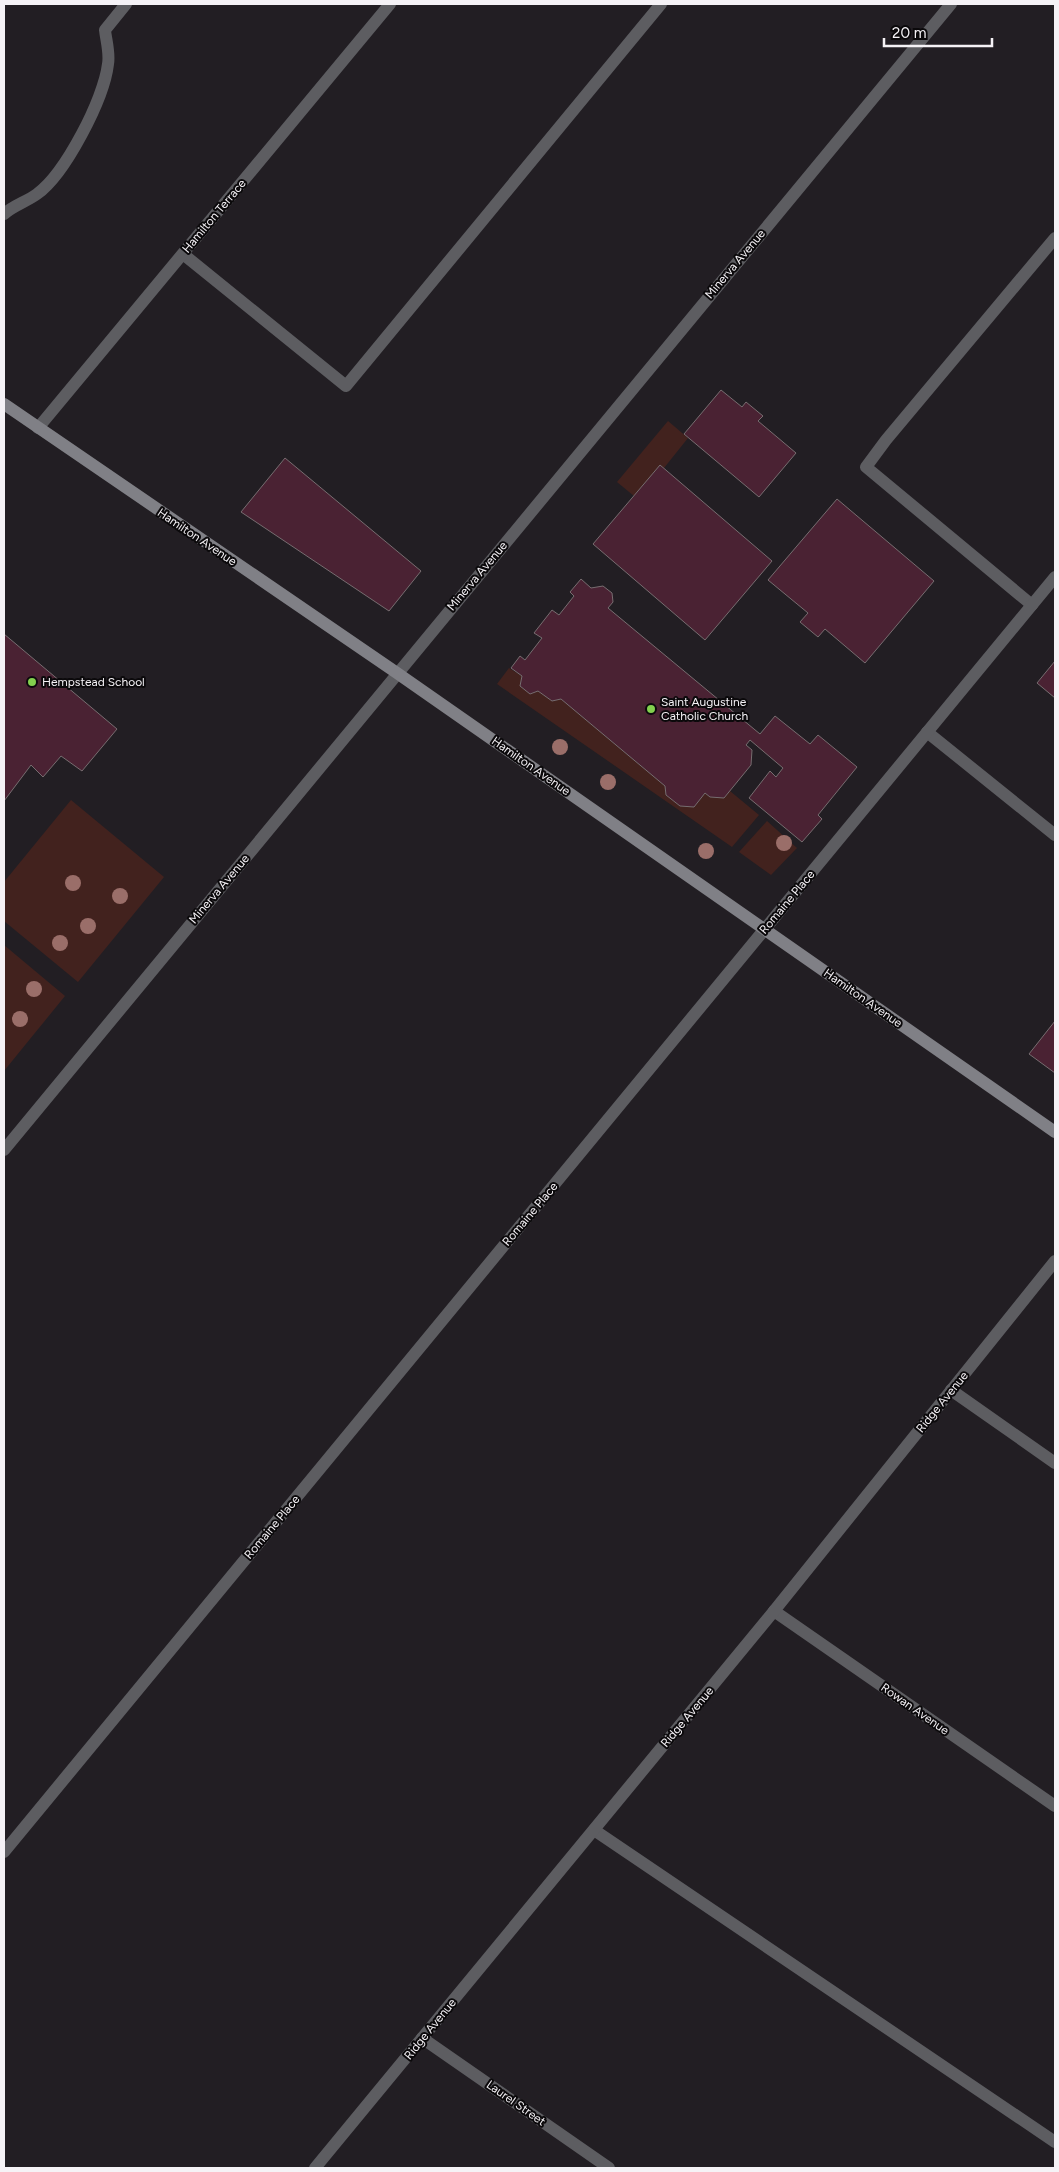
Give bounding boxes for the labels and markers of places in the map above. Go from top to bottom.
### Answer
place label: Hempstead School [42,675,145,689]
marker: Hempstead School [26,676,38,688]
place label: Saint Augustine Catholic Church [661,695,748,723]
marker: Saint Augustine Catholic Church [645,703,657,715]

